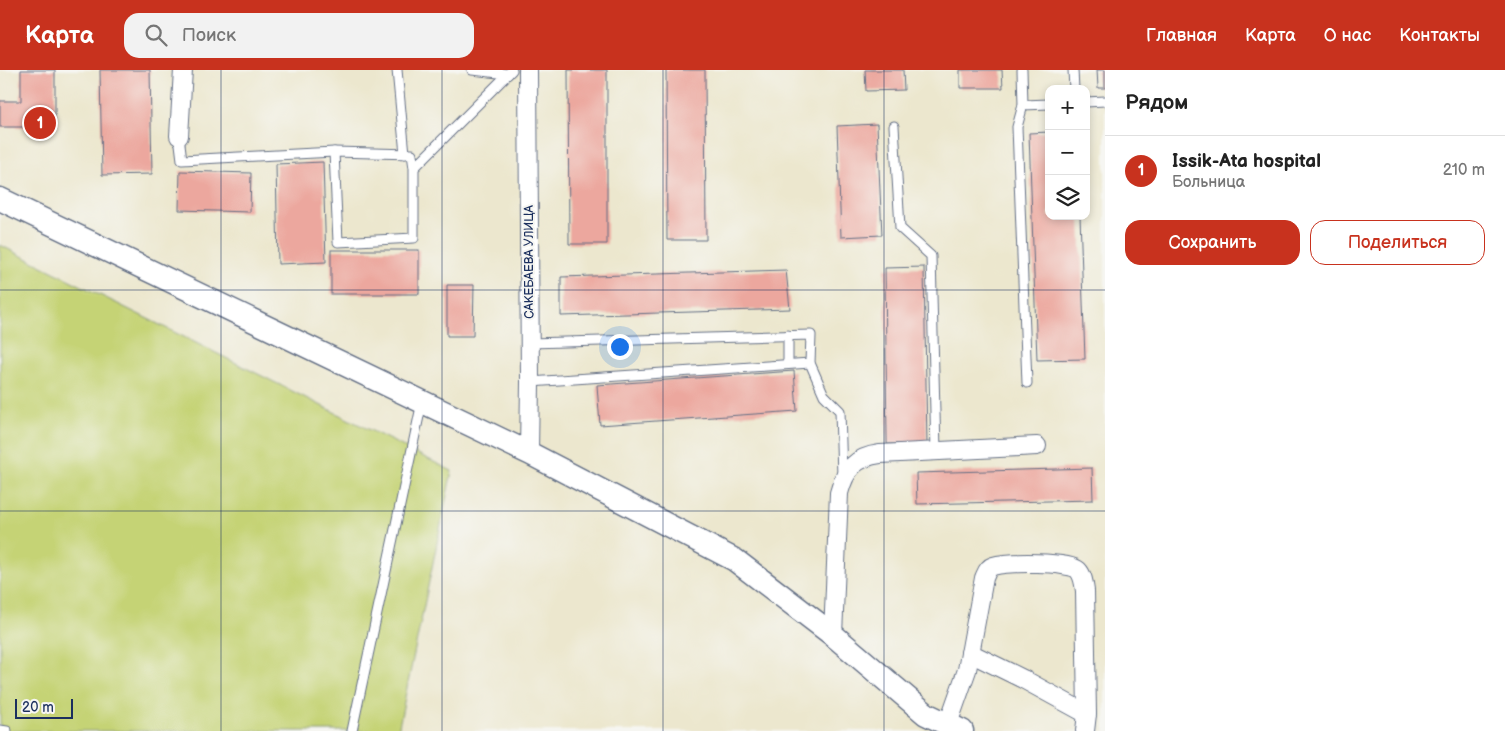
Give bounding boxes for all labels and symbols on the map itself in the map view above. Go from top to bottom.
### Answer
pin: 1 [24,104,56,142]
street label: САКЕБАЕВА УЛИЦА [522,205,537,319]
your location [607,334,633,360]
scale bar [15,696,72,719]

